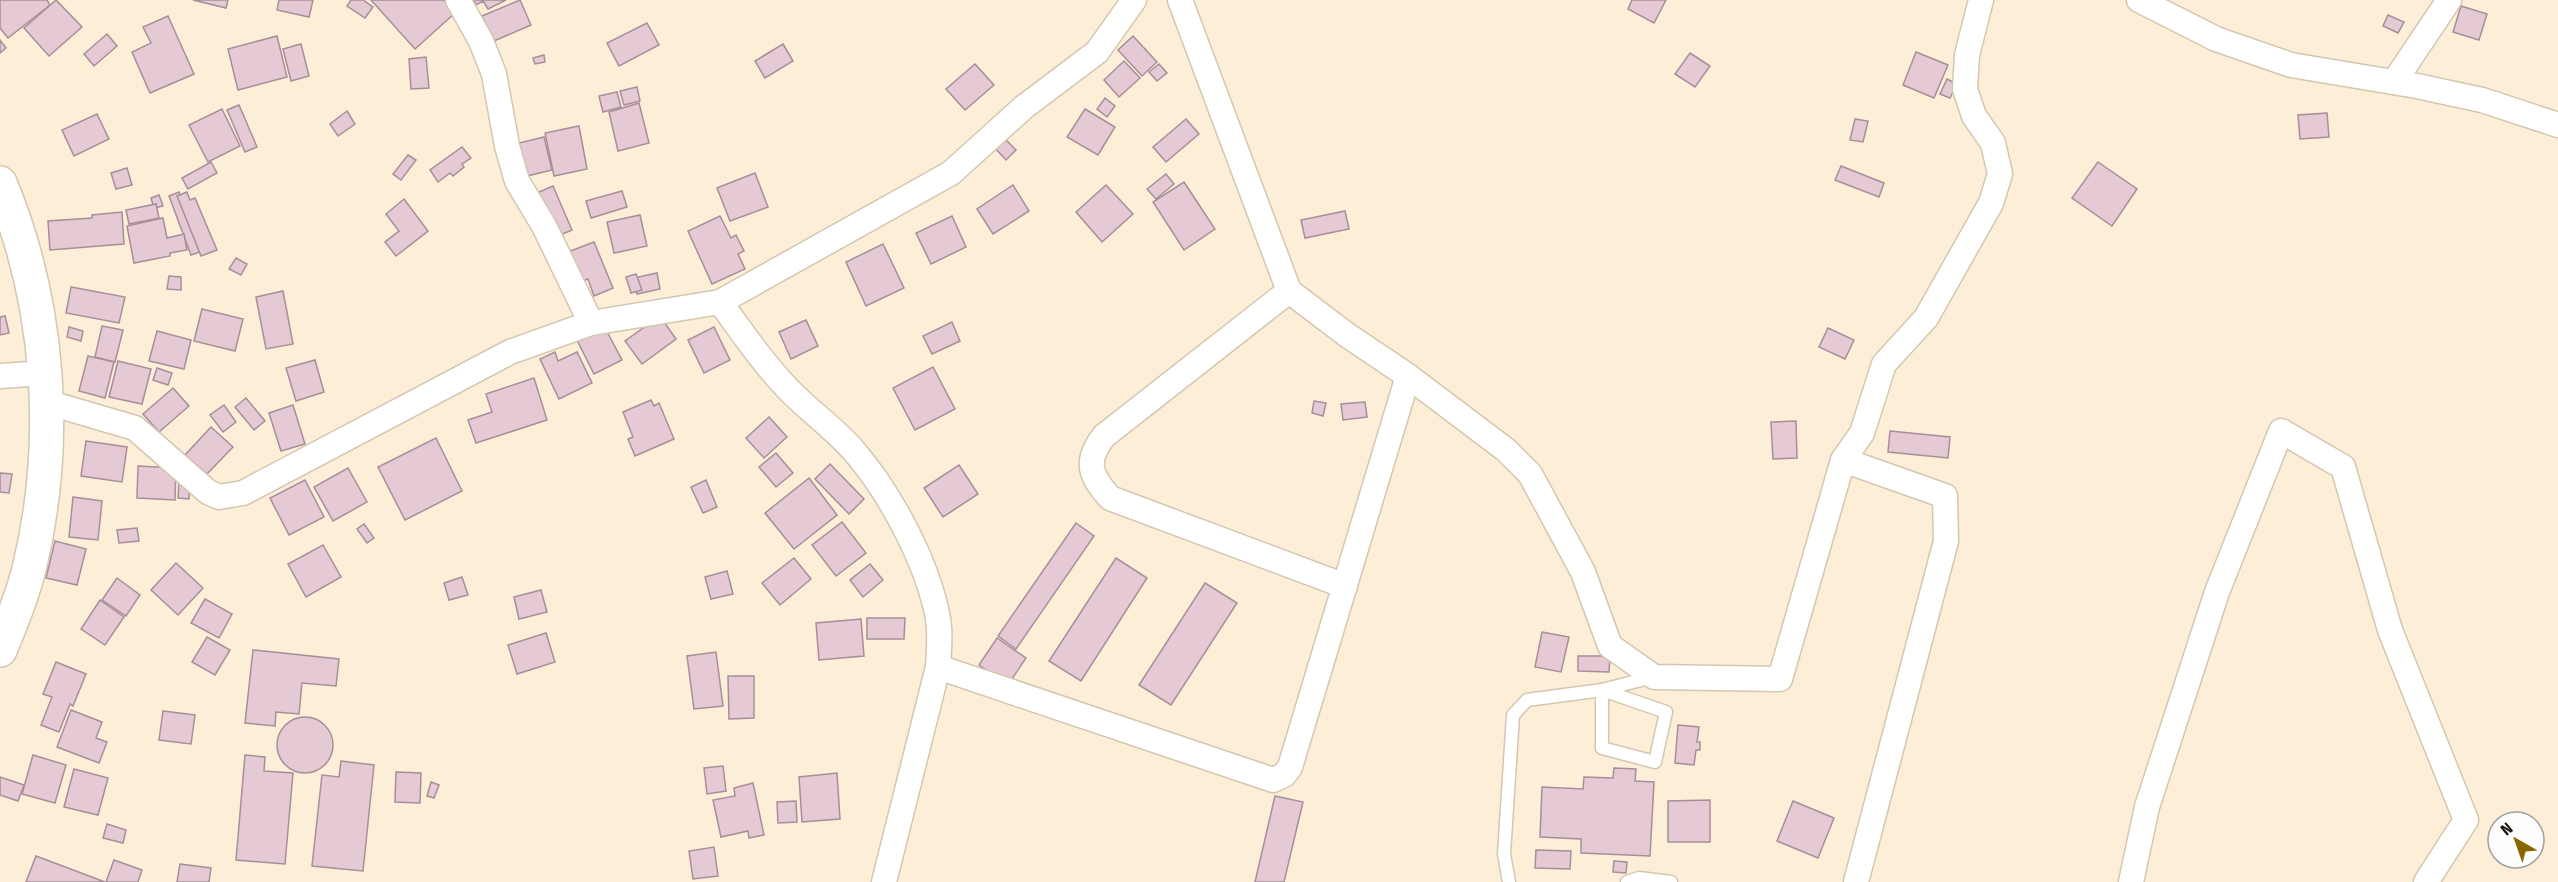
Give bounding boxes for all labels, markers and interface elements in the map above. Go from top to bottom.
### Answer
north arrow [2486,810,2546,870]
text: N [2497,819,2516,839]

